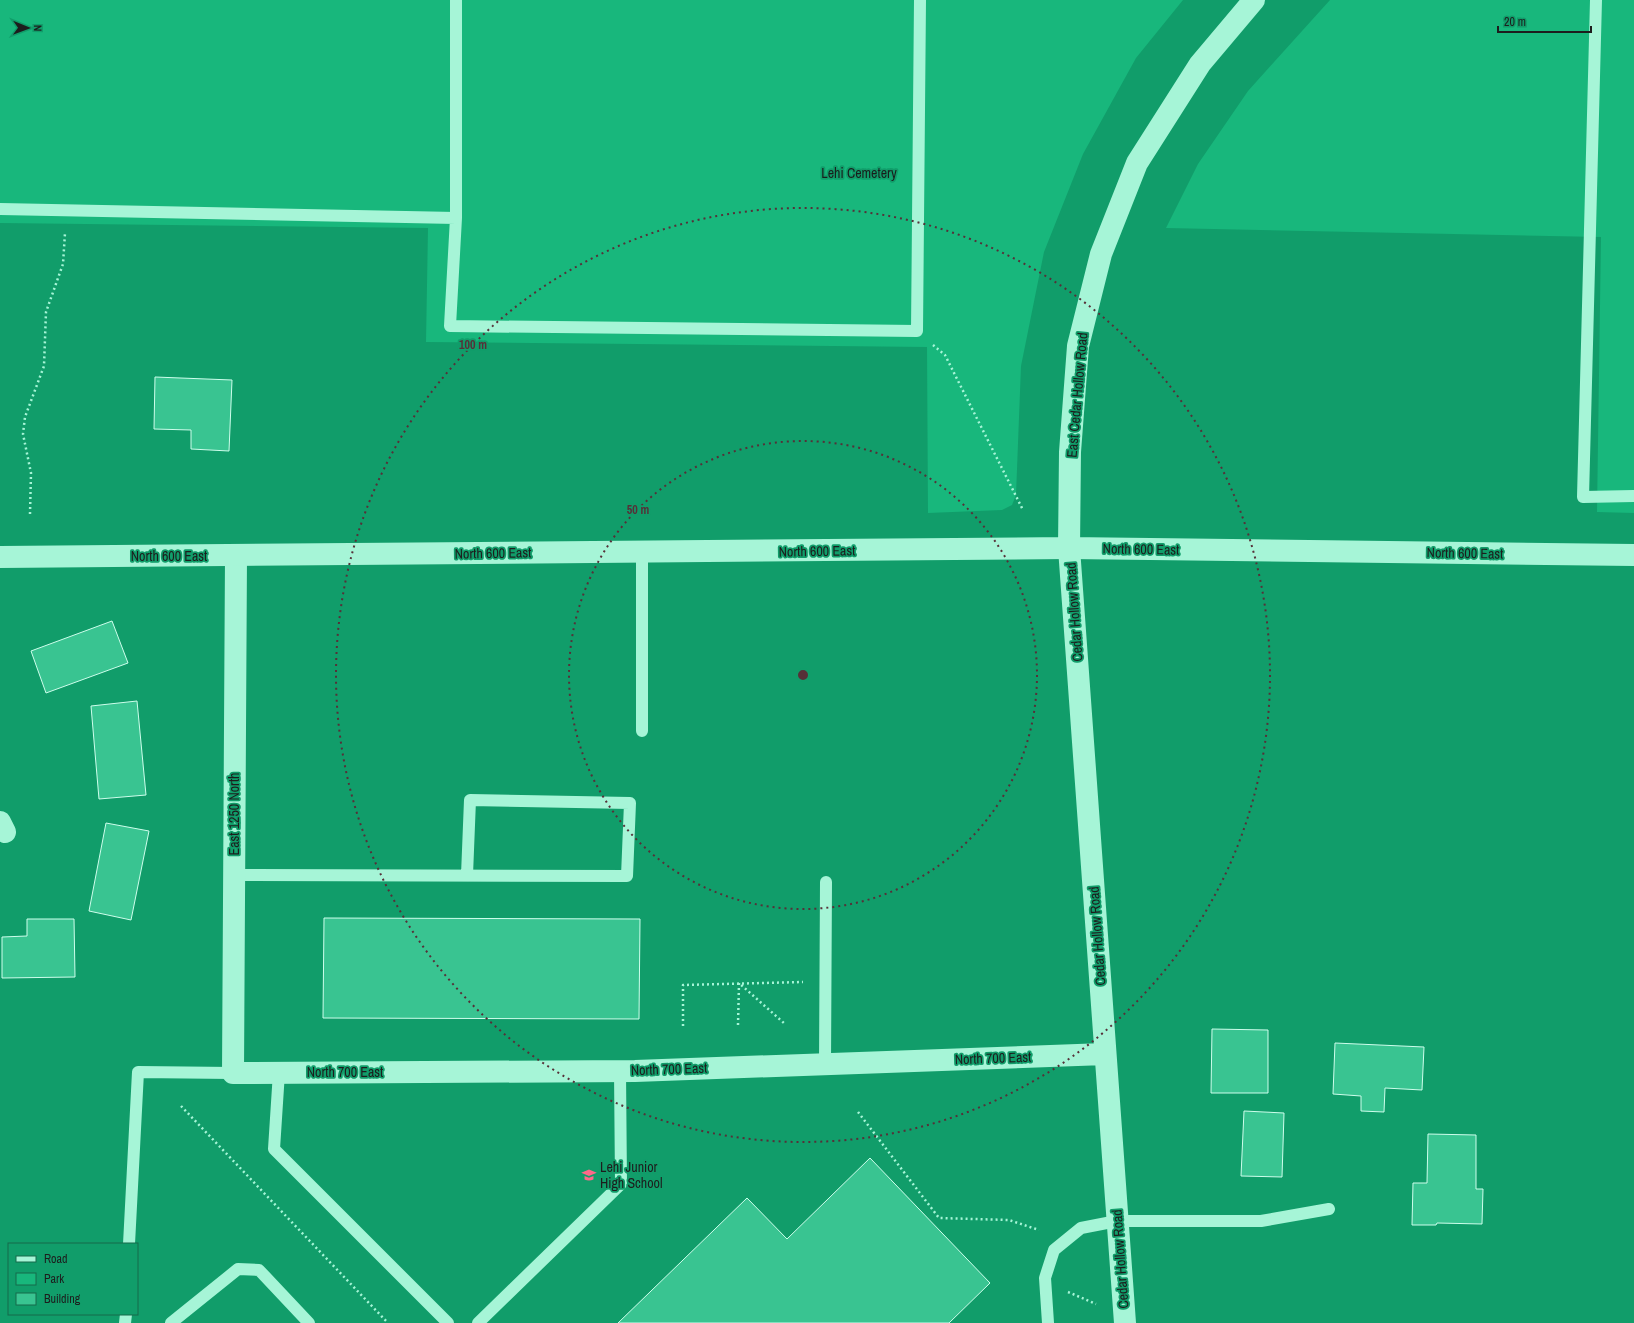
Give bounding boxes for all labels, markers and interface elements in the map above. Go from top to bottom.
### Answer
north arrow [8,8,48,48]
scale bar [1498,8,1591,34]
text: 20 m [1504,14,1526,30]
text: N [31,25,45,32]
park label: Lehi Cemetery [821,164,897,182]
street label: East Cedar Hollow Road [1063,332,1091,458]
text: 100 m [459,337,487,353]
text: 50 m [627,502,649,518]
street label: North 600 East [1103,539,1179,559]
street label: North 600 East [779,541,855,561]
street label: North 600 East [455,543,531,563]
street label: North 600 East [1427,543,1503,563]
street label: North 600 East [131,547,207,565]
street label: Cedar Hollow Road [1062,562,1086,662]
centre of rings [796,668,810,682]
street label: East 1250 North [225,773,243,855]
street label: Cedar Hollow Road [1085,886,1109,986]
street label: North 700 East [954,1048,1032,1068]
street label: North 700 East [630,1059,708,1079]
street label: North 700 East [307,1063,383,1081]
place label: Lehi Junior High School [600,1158,663,1192]
school or university icon: Lehi Junior High School [581,1167,597,1183]
street label: Cedar Hollow Road [1108,1209,1132,1309]
legend [8,1243,138,1315]
text: Road [44,1251,68,1267]
text: Park [44,1271,64,1287]
text: Building [44,1291,81,1307]

